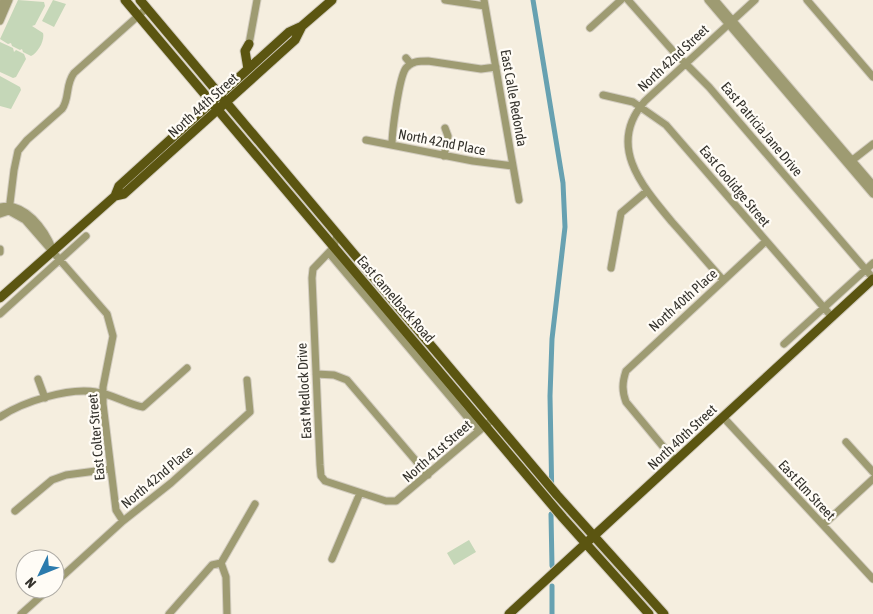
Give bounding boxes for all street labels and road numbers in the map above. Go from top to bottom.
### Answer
street label: North 42nd Street [634,21,712,95]
street label: East Calle Redonda [498,48,530,148]
street label: North 44th Street [165,70,241,140]
street label: East Patricia Jane Drive [718,79,806,179]
street label: North 42nd Place [397,126,487,158]
street label: East Coolidge Street [696,142,774,230]
street label: East Camelback Road [354,252,438,346]
street label: North 40th Place [646,265,720,335]
street label: East Medlock Drive [293,343,315,439]
street label: East Colter Street [84,393,108,481]
street label: North 40th Street [644,401,720,473]
street label: North 41st Street [399,417,475,485]
street label: North 42nd Place [118,442,196,512]
street label: East Elm Street [775,457,839,523]

